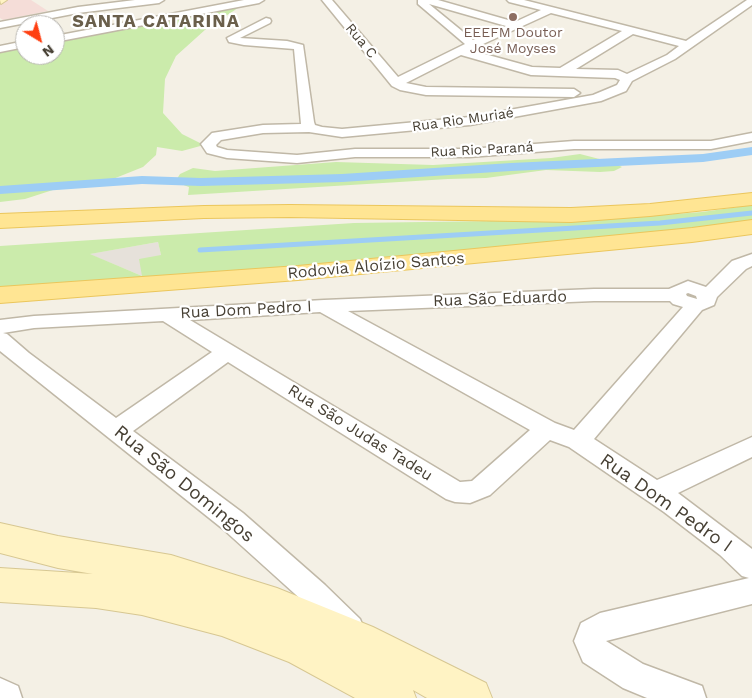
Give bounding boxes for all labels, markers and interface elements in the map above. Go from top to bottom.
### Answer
district label: SANTA CATARINA [70,11,242,33]
marker: EEEFM Doutor José Moyses [507,11,519,23]
north arrow [15,15,65,65]
street label: Rua C [342,20,380,62]
place label: EEEFM Doutor José Moyses [463,25,563,58]
text: N [39,42,57,61]
street label: Rua Rio Muriaé [411,105,515,135]
street label: Rua Rio Paraná [430,139,534,161]
street label: Rodovia Aloízio Santos [287,249,465,283]
street label: Rua São Eduardo [433,287,567,311]
street label: Rua Dom Pedro I [180,297,312,323]
street label: Rua São Judas Tadeu [284,381,436,485]
street label: Rua São Domingos [109,421,259,547]
street label: Rua Dom Pedro I [595,449,737,557]

